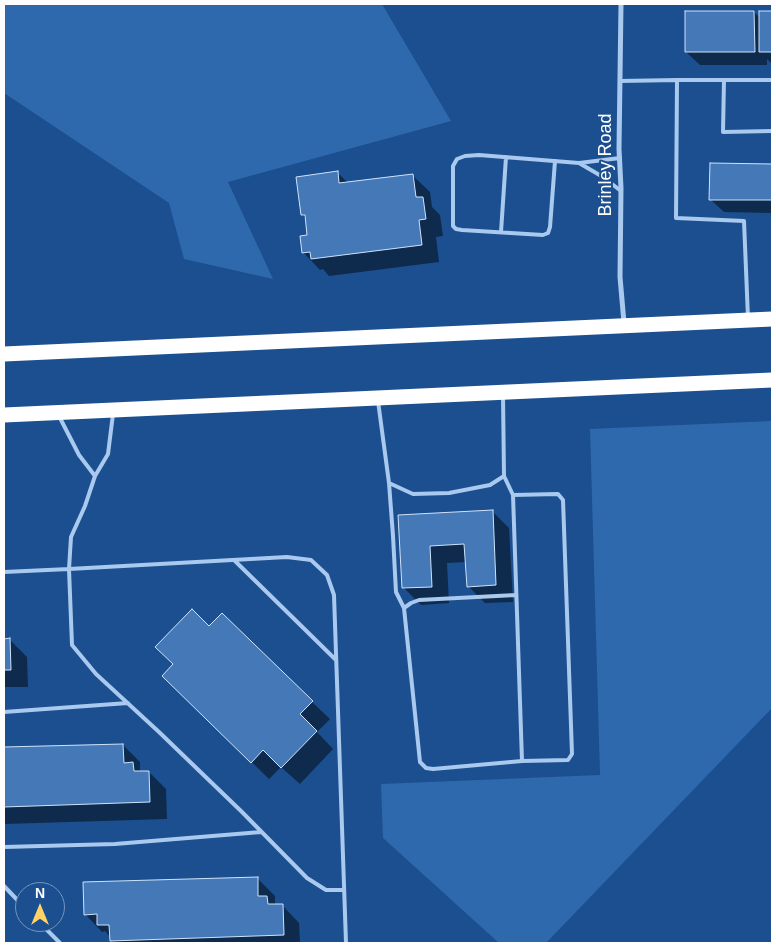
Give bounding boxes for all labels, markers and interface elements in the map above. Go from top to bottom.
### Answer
street label: Brinley Road [595,113,617,217]
north arrow [15,882,65,932]
text: N [35,885,45,901]

